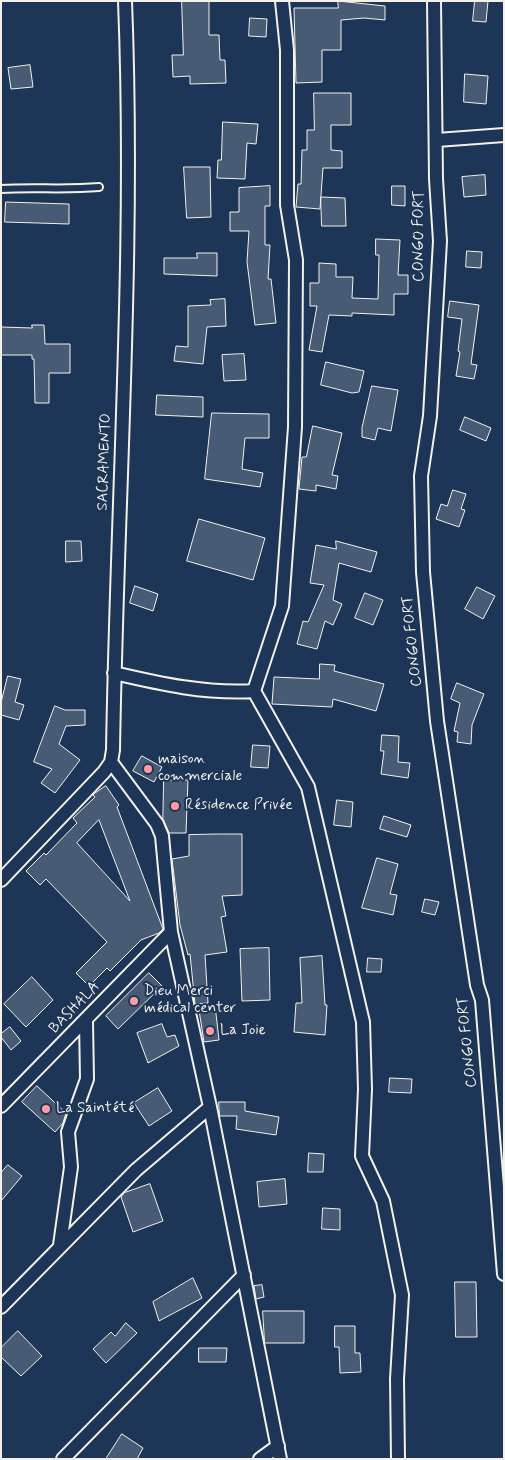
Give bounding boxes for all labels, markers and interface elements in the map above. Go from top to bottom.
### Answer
street label: CONGO FORT [411,190,429,282]
street label: SACRAMENTO [94,413,116,511]
street label: CONGO FORT [399,594,427,688]
place label: maison commerciale [158,751,242,786]
marker: maison commerciale [142,763,154,775]
place label: Résidence Privée [185,797,293,815]
marker: Résidence Privée [169,800,181,812]
street label: BASHALA [46,978,104,1038]
place label: Dieu Merci médical center [144,983,236,1018]
marker: Dieu Merci médical center [128,995,140,1007]
street label: CONGO FORT [454,995,482,1089]
place label: La Joie [220,1022,266,1040]
marker: La Joie [204,1025,216,1037]
place label: La Saintété [56,1100,134,1118]
marker: La Saintété [40,1103,52,1115]

